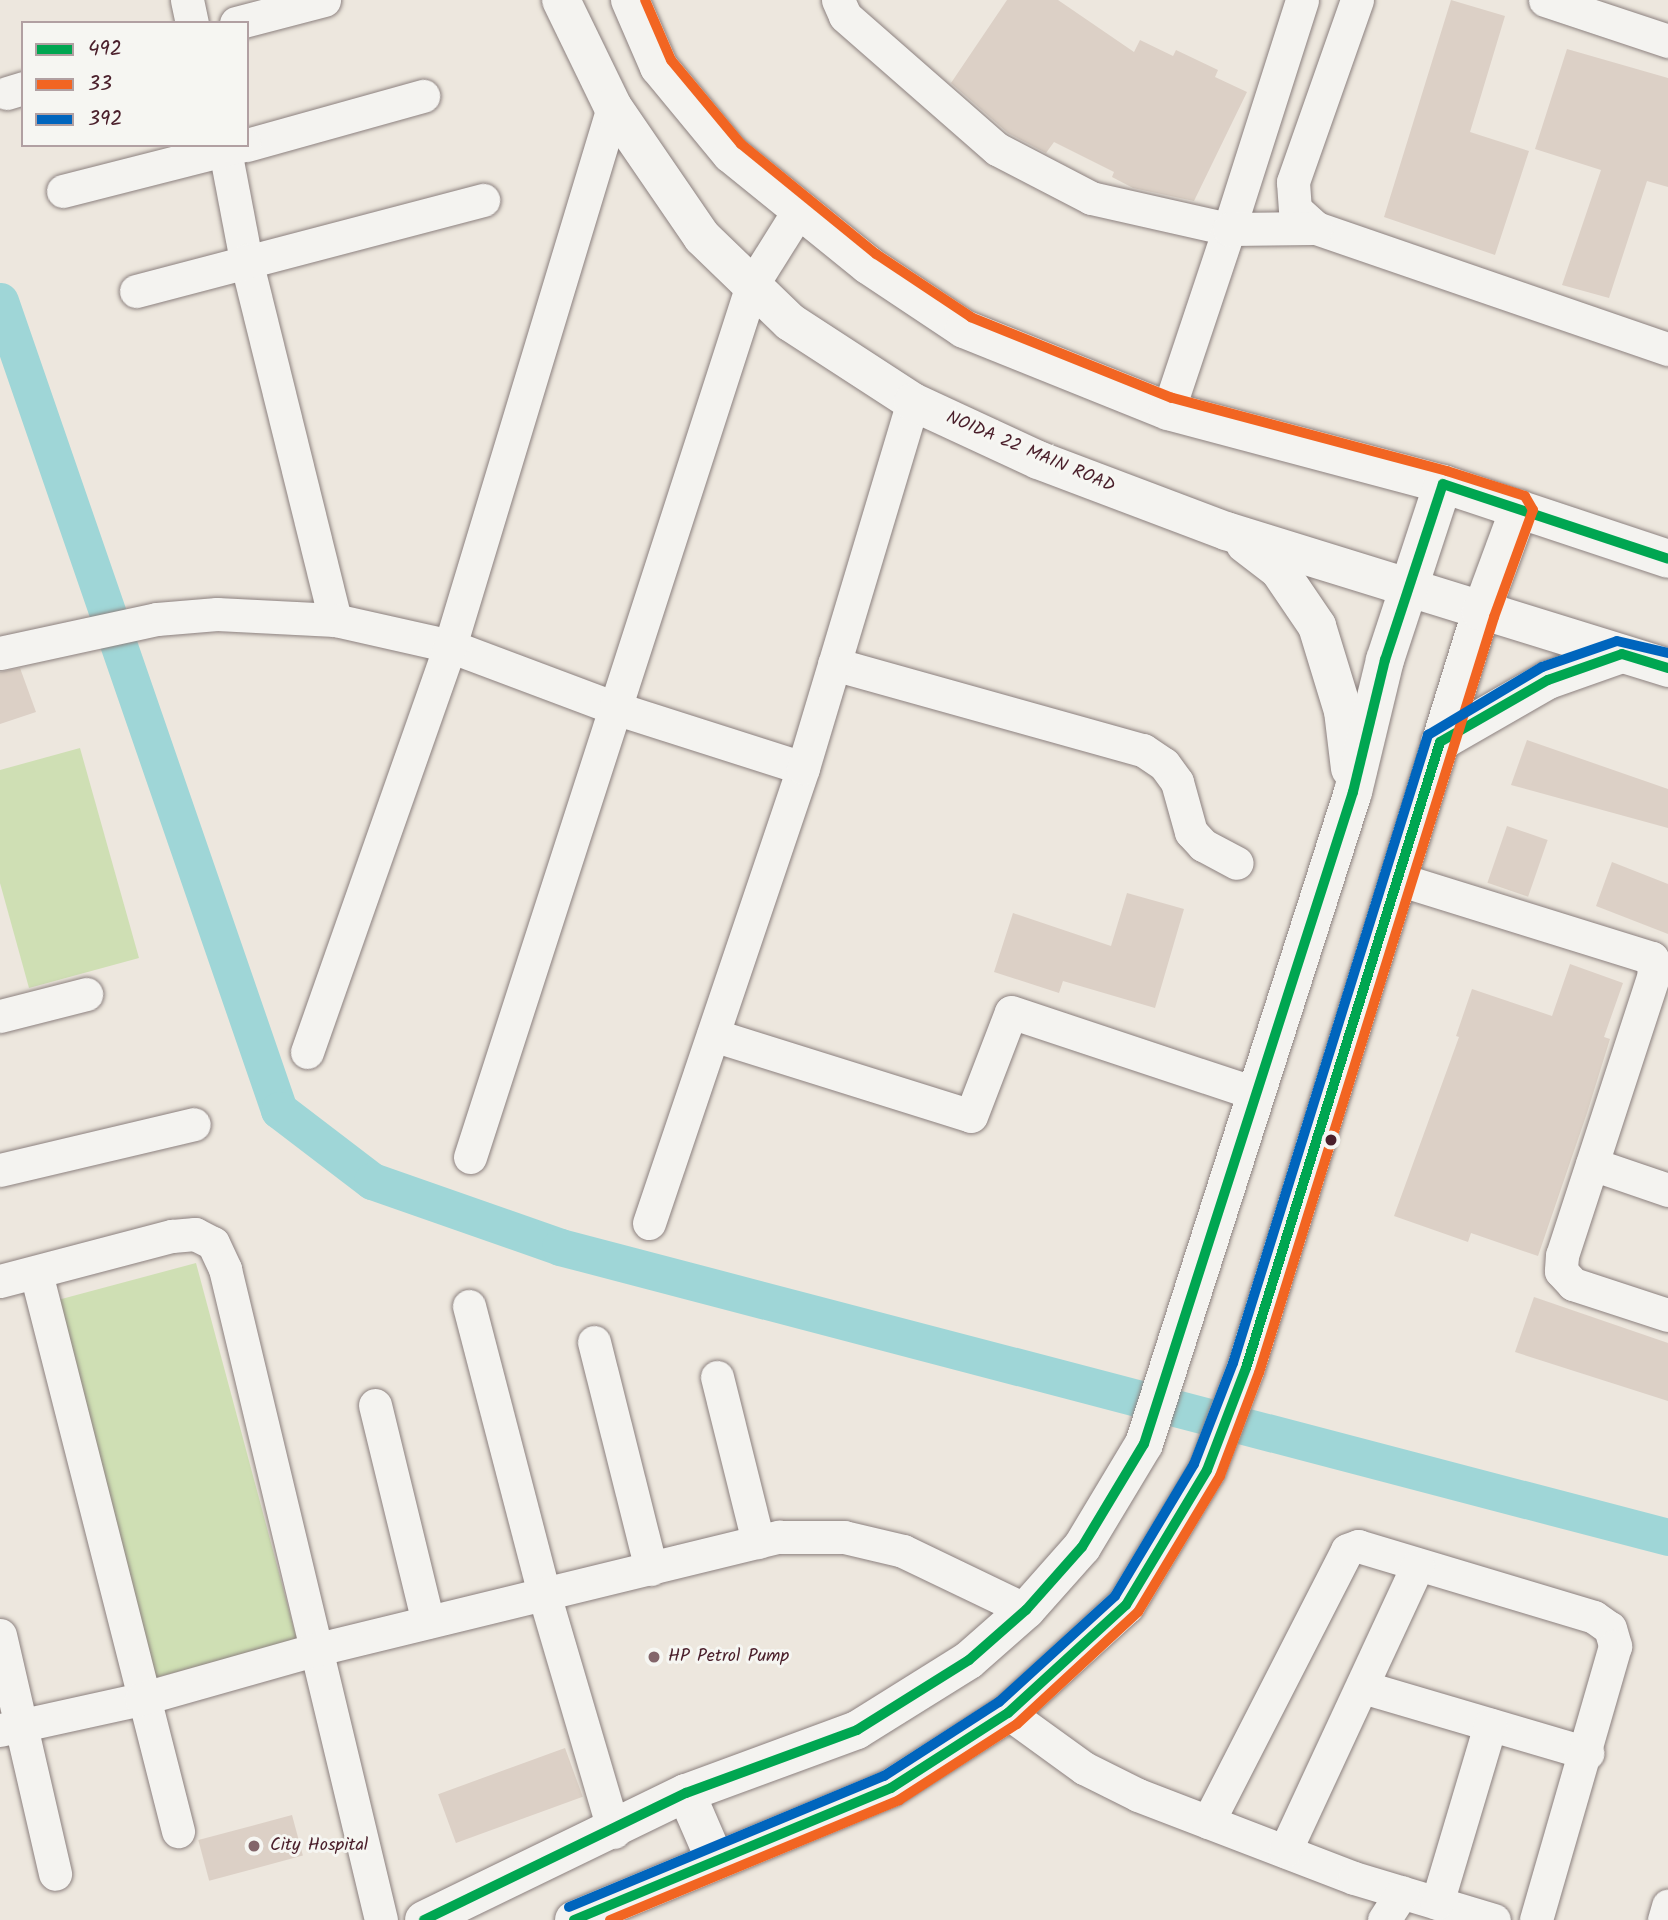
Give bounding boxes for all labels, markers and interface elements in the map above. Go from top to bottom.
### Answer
legend [21,21,248,147]
text: 492 [88,33,122,66]
text: 33 [88,68,112,101]
text: 392 [88,103,122,136]
street label: NOIDA 22 MAIN ROAD [943,408,1117,498]
unlabelled marker [1324,1133,1338,1147]
place label: HP Petrol Pump [668,1646,789,1668]
marker: HP Petrol Pump [646,1649,662,1665]
place label: City Hospital [270,1835,368,1857]
marker: City Hospital [244,1836,264,1856]

